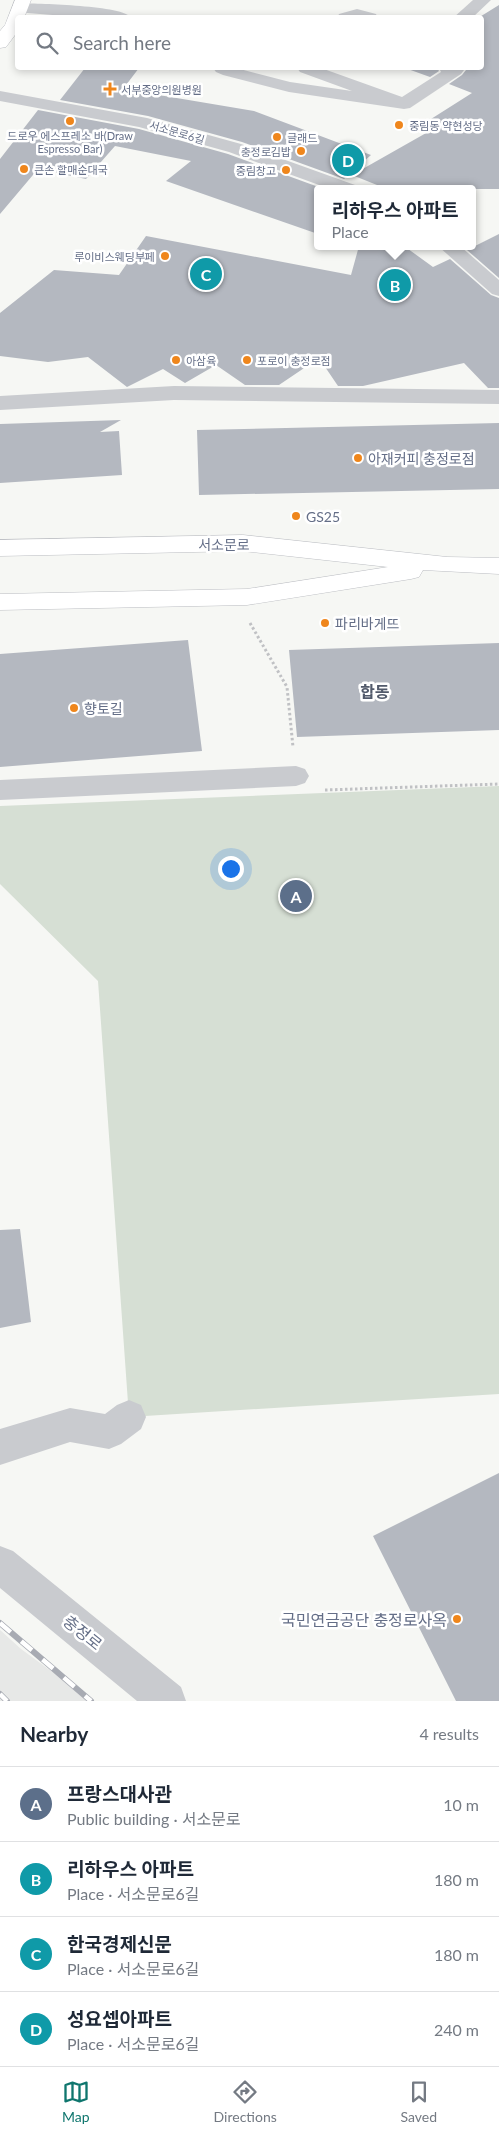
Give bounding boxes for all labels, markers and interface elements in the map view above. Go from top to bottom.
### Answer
search box [15,15,484,70]
icon: search [33,29,61,57]
text: Search here [73,31,171,54]
marker: 서부중앙의원병원 [103,82,117,96]
place label: 서부중앙의원병원 [121,83,202,96]
marker: 드로우 에스프레소 바(Draw Espresso Bar) [64,115,76,127]
street label: 서소문로6길 [148,118,206,146]
marker: 중림동 약현성당 [393,119,405,131]
place label: 중림동 약현성당 [409,119,483,132]
place label: 드로우 에스프레소 바(Draw Espresso Bar) [7,129,133,155]
marker: 글래드 [271,131,283,143]
place label: 글래드 [287,131,317,144]
pin: D [332,141,364,179]
place label: 충정로김밥 [240,145,291,158]
marker: 충정로김밥 [295,145,307,157]
marker: 큰손 할매순대국 [18,163,30,175]
place label: 큰손 할매순대국 [34,163,108,176]
place label: 중림창고 [236,164,276,177]
marker: 중림창고 [280,164,292,176]
popup [314,185,476,250]
text: 리하우스 아파트 [332,198,458,221]
text: Place [332,222,369,241]
place label: 루이비스웨딩부페 [74,250,155,263]
marker: 루이비스웨딩부페 [159,250,171,262]
pin: C [190,255,222,293]
pin: B [379,266,411,304]
marker: 아삼육 [170,354,182,366]
place label: 아삼육 [186,354,216,367]
marker: 포로이 충정로점 [241,354,253,366]
place label: 포로이 충정로점 [257,354,331,367]
place label: 아재커피 충정로점 [368,450,475,467]
marker: 아재커피 충정로점 [352,452,364,464]
place label: GS25 [306,508,340,525]
marker: GS25 [290,510,302,522]
street label: 서소문로 [198,536,250,553]
place label: 파리바게뜨 [335,615,400,632]
marker: 파리바게뜨 [319,617,331,629]
district label: 합동 [360,682,390,701]
place label: 향토길 [84,700,123,717]
marker: 향토길 [68,702,80,714]
your location [218,856,244,882]
pin: A [280,877,312,915]
place label: 국민연금공단 충정로사옥 [281,1610,447,1629]
street label: 충정로 [60,1611,106,1653]
marker: 국민연금공단 충정로사옥 [451,1613,463,1625]
text: Nearby [20,1721,88,1746]
text: 4 results [419,1724,479,1743]
text: 프랑스대사관 [67,1782,172,1805]
text: A [30,1795,42,1814]
text: 10 m [443,1795,479,1814]
text: Public building · 서소문로 [67,1809,241,1828]
text: 리하우스 아파트 [67,1857,194,1880]
text: B [31,1870,41,1889]
text: 180 m [434,1870,479,1889]
text: Place · 서소문로6길 [67,1884,199,1903]
text: 한국경제신문 [67,1932,172,1955]
text: C [31,1945,41,1964]
text: 180 m [434,1945,479,1964]
text: Place · 서소문로6길 [67,1959,199,1978]
text: 성요셉아파트 [67,2007,172,2030]
text: D [30,2020,42,2039]
text: 240 m [434,2020,479,2039]
text: Place · 서소문로6길 [67,2034,199,2053]
tab: Map [62,2078,90,2125]
tab: Directions [214,2078,277,2125]
tab: Saved [401,2078,437,2125]

